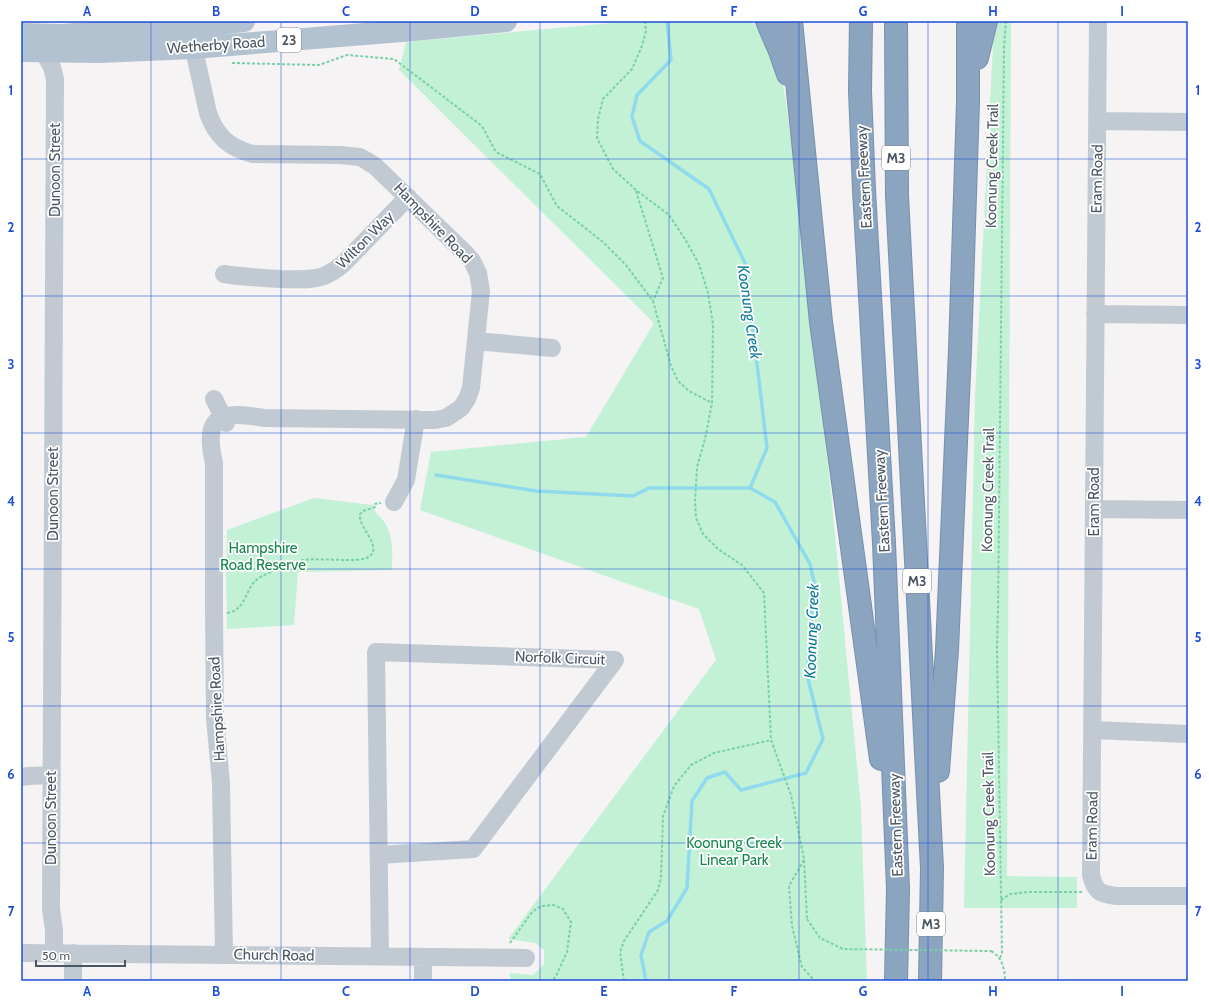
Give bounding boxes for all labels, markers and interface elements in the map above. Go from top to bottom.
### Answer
text: A [83,3,92,19]
text: B [212,3,220,19]
text: C [342,3,350,19]
text: D [470,3,480,19]
text: E [600,3,608,19]
text: F [731,3,738,19]
text: G [859,3,868,19]
text: H [988,3,998,19]
text: I [1120,3,1124,19]
road number: 23 [277,28,301,52]
street label: Wetherby Road [166,33,266,57]
text: 1 [9,82,13,98]
text: 1 [1196,82,1200,98]
street label: Koonung Creek Trail [982,103,1002,228]
street label: Dunoon Street [46,123,64,217]
street label: Eastern Freeway [852,125,876,229]
street label: Eram Road [1087,144,1107,214]
road number: M3 [882,146,910,170]
street label: Hampshire Road [390,179,476,267]
street label: Wilton Way [333,207,398,272]
text: 2 [8,219,15,235]
text: 2 [1195,219,1202,235]
water label: Koonung Creek [733,264,766,362]
text: 3 [7,356,15,372]
text: 3 [1194,356,1202,372]
street label: Koonung Creek Trail [978,427,998,552]
street label: Dunoon Street [44,447,62,541]
street label: Eastern Freeway [870,449,894,553]
street label: Eram Road [1085,467,1103,537]
text: 4 [7,493,15,509]
text: 4 [1194,493,1202,509]
park label: Hampshire Road Reserve [220,539,306,574]
road number: M3 [903,569,931,593]
water label: Koonung Creek [800,582,823,679]
text: 5 [8,629,15,645]
text: 5 [1195,629,1202,645]
street label: Norfolk Circuit [515,647,605,669]
street label: Hampshire Road [205,656,229,762]
street label: Koonung Creek Trail [979,751,999,876]
text: 6 [7,766,15,782]
text: 6 [1194,766,1202,782]
street label: Dunoon Street [42,771,60,865]
street label: Eastern Freeway [885,773,907,877]
street label: Eram Road [1082,791,1102,861]
park label: Koonung Creek Linear Park [686,834,782,869]
text: 7 [8,903,15,919]
text: 7 [1195,903,1202,919]
road number: M3 [917,912,945,936]
scale bar [36,942,125,968]
street label: Church Road [234,945,314,965]
text: 50 m [42,948,70,963]
text: A [83,983,92,999]
text: B [212,983,220,999]
text: C [342,983,350,999]
text: D [470,983,480,999]
text: E [600,983,608,999]
text: F [731,983,738,999]
text: G [859,983,868,999]
text: H [988,983,998,999]
text: I [1120,983,1124,999]

